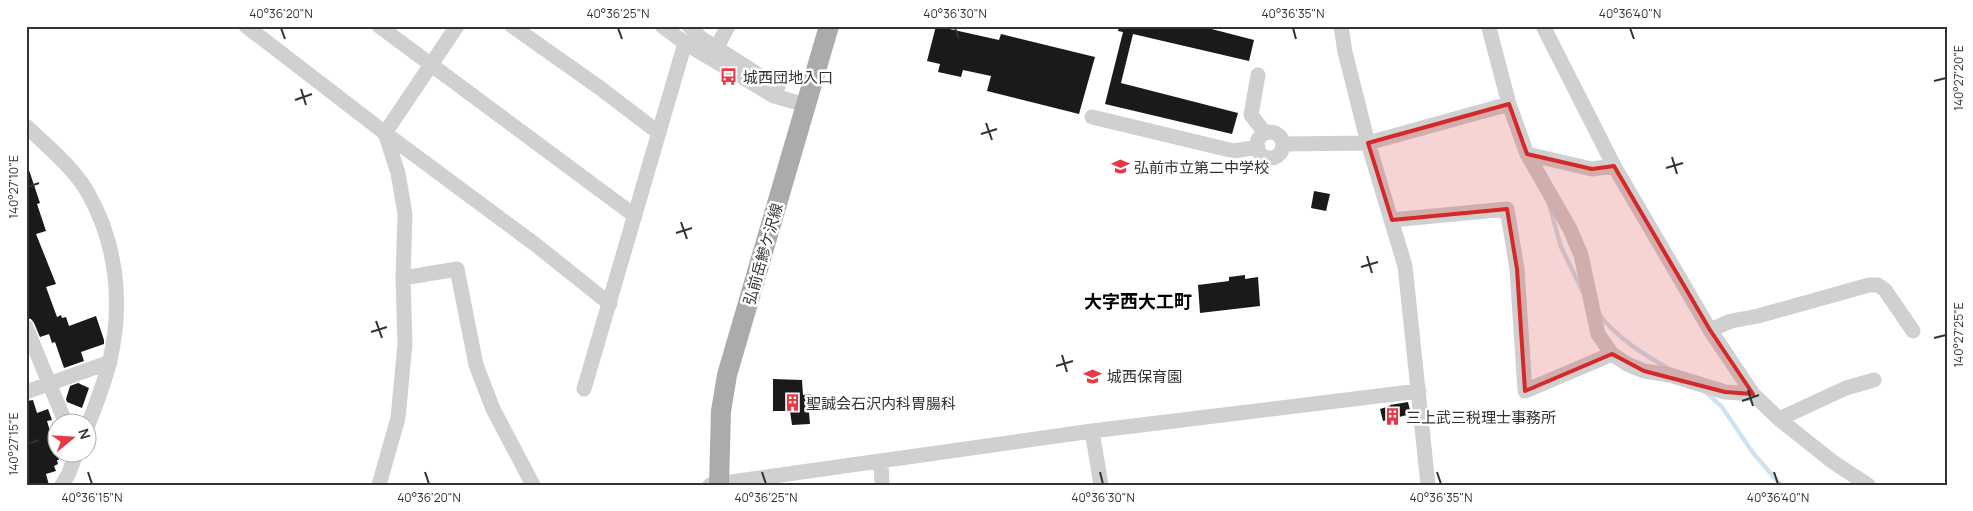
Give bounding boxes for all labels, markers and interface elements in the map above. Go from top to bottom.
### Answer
text: 40°36'20"N [249,5,313,22]
text: 40°36'25"N [586,5,650,22]
text: 40°36'30"N [923,5,987,22]
text: 40°36'35"N [1262,5,1324,22]
text: 40°36'40"N [1599,5,1661,22]
text: 140°27'20"E [1950,45,1967,111]
bus stop icon: 城西団地入口 [719,67,739,87]
place label: 城西団地入口 [743,67,833,88]
text: 140°27'10"E [5,155,22,219]
school or university icon: 弘前市立第二中学校 [1110,157,1130,177]
place label: 弘前市立第二中学校 [1134,157,1269,178]
street label: 弘前岳鰺ケ沢線 [738,201,788,307]
district label: 大字西大工町 [1084,289,1192,313]
text: 140°27'25"E [1950,302,1967,368]
school or university icon: 城西保育園 [1083,366,1103,386]
place label: 城西保育園 [1107,366,1182,387]
building icon: 聖誠会石沢内科胃腸科 [782,393,802,413]
place label: 聖誠会石沢内科胃腸科 [806,393,956,414]
building icon: 三上武三税理士事務所 [1382,407,1402,427]
place label: 三上武三税理士事務所 [1406,407,1556,428]
text: 140°27'15"E [5,412,22,476]
north arrow [48,414,98,464]
text: N [74,426,95,442]
text: 40°36'15"N [62,489,122,506]
text: 40°36'20"N [397,489,461,506]
text: 40°36'25"N [734,489,798,506]
text: 40°36'30"N [1071,489,1135,506]
text: 40°36'35"N [1410,489,1472,506]
text: 40°36'40"N [1747,489,1809,506]

